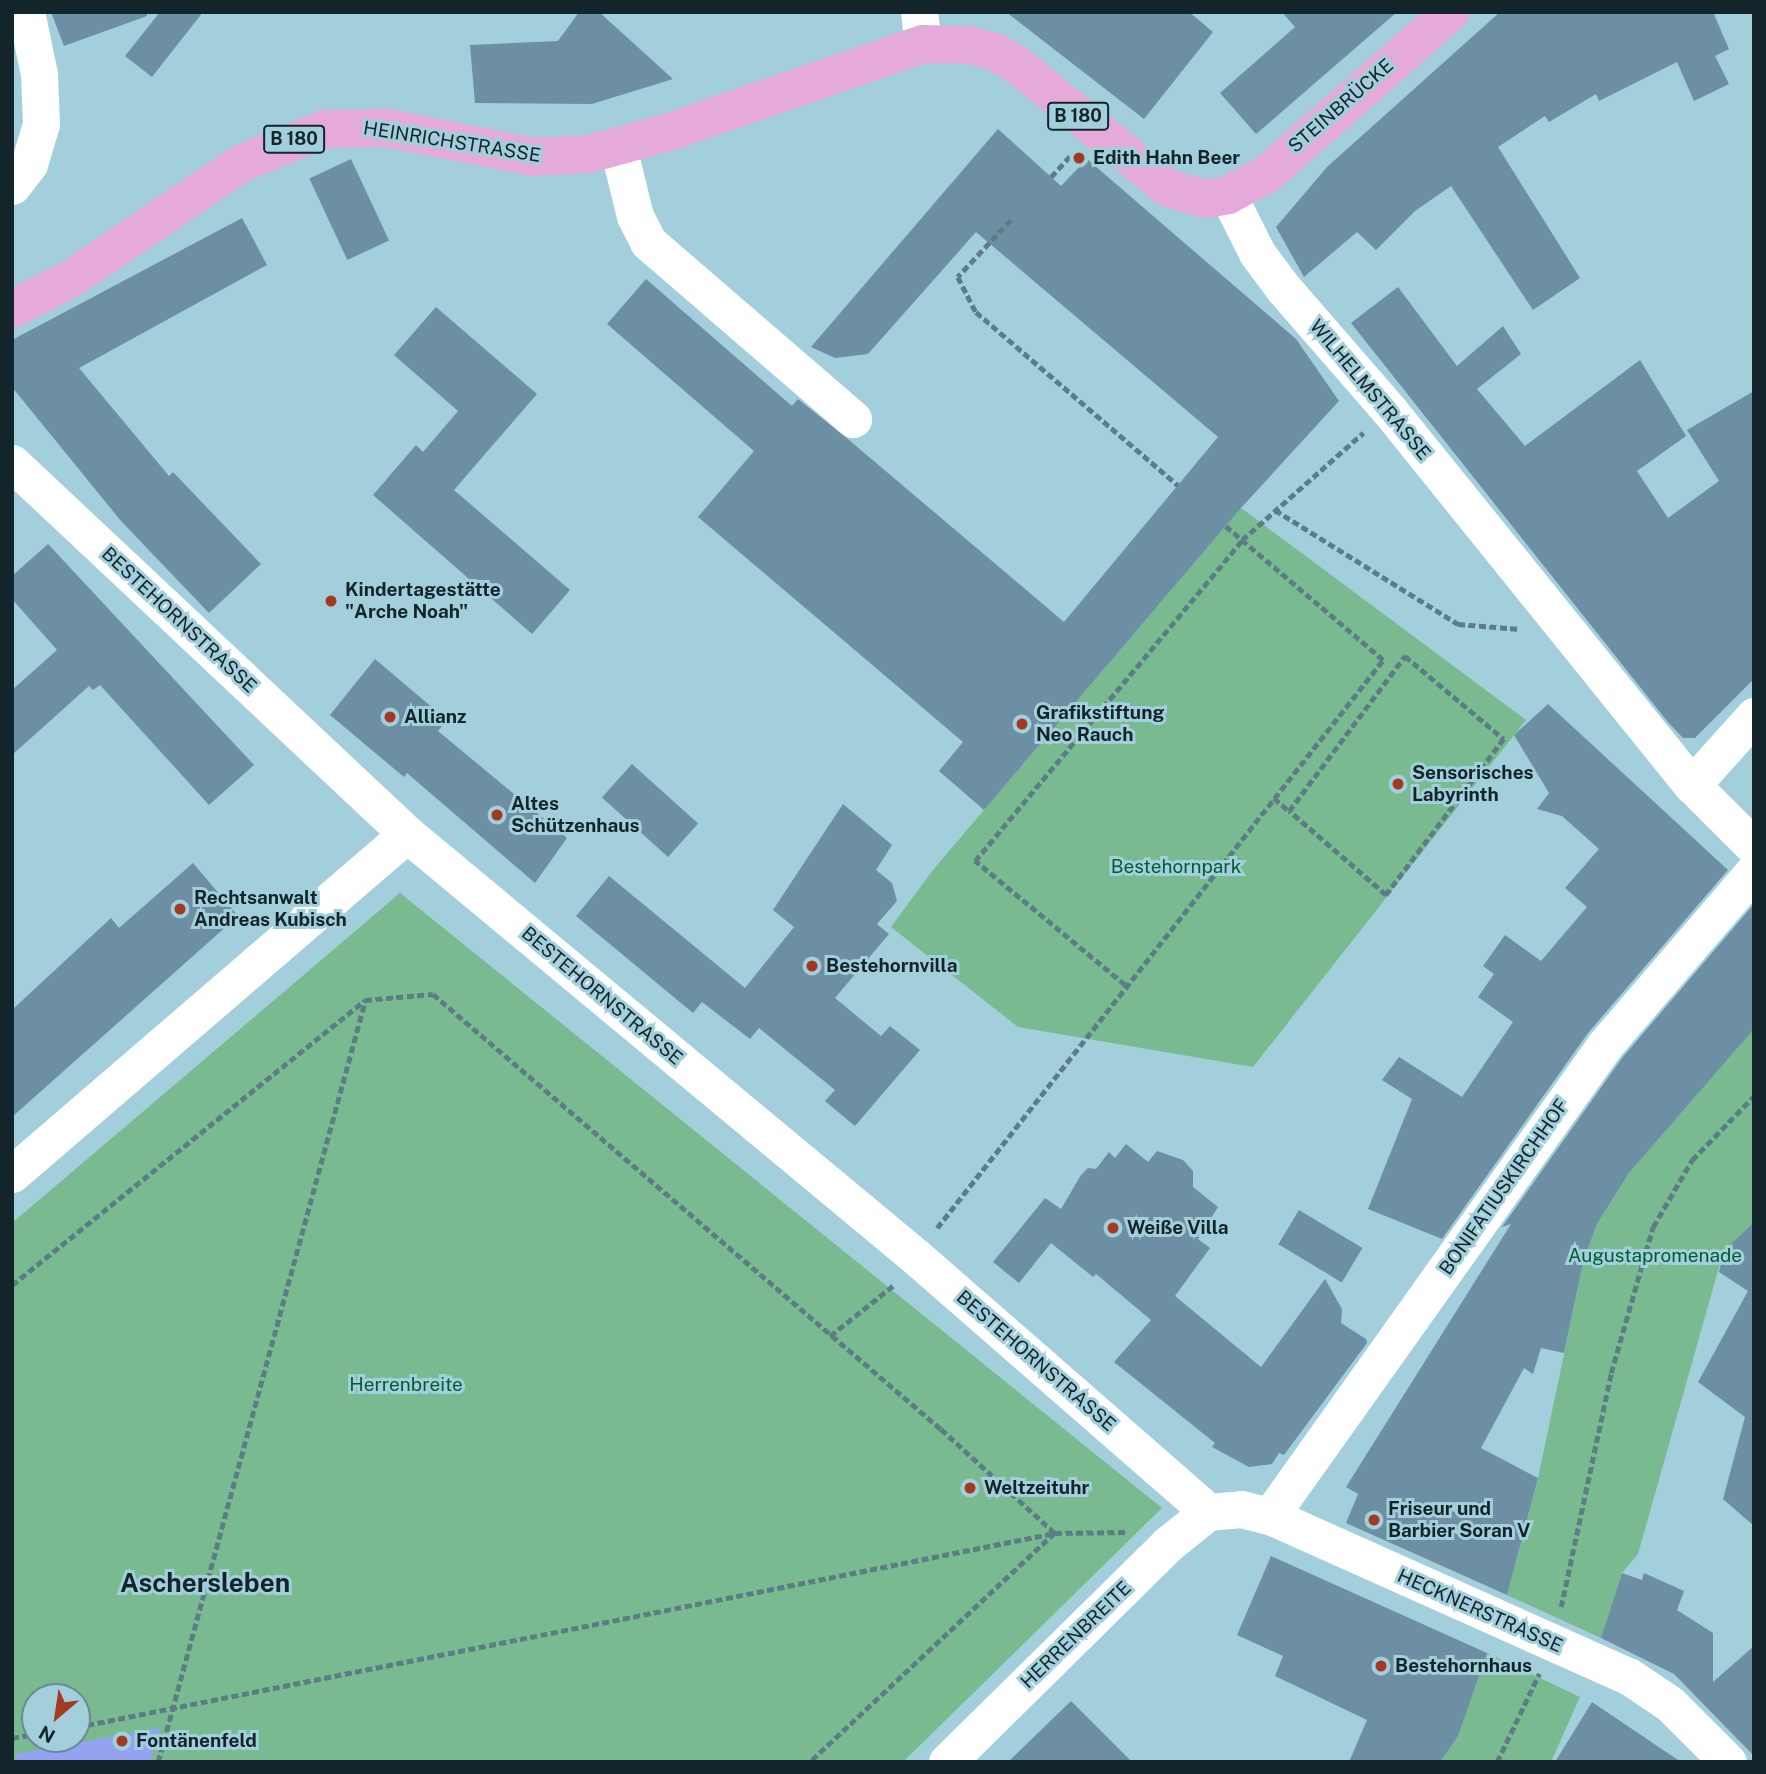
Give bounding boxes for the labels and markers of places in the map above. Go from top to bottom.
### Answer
place label: Edith Hahn Beer [1093,147,1240,169]
marker: Edith Hahn Beer [1071,150,1087,166]
place label: Kindertagestätte "Arche Noah" [345,579,501,623]
marker: Kindertagestätte "Arche Noah" [323,593,339,609]
place label: Grafikstiftung Neo Rauch [1036,702,1164,746]
place label: Allianz [404,706,466,728]
marker: Allianz [382,709,398,725]
marker: Grafikstiftung Neo Rauch [1014,716,1030,732]
place label: Sensorisches Labyrinth [1412,762,1534,806]
marker: Sensorisches Labyrinth [1390,776,1406,792]
place label: Altes Schützenhaus [511,793,640,837]
marker: Altes Schützenhaus [489,807,505,823]
place label: Rechtsanwalt Andreas Kubisch [194,887,347,931]
marker: Rechtsanwalt Andreas Kubisch [172,901,188,917]
place label: Bestehornvilla [826,955,957,977]
marker: Bestehornvilla [804,958,820,974]
place label: Weiße Villa [1127,1217,1229,1239]
marker: Weiße Villa [1105,1220,1121,1236]
place label: Weltzeituhr [984,1477,1089,1499]
marker: Weltzeituhr [962,1480,978,1496]
place label: Friseur und Barbier Soran V [1388,1498,1531,1542]
marker: Friseur und Barbier Soran V [1366,1512,1382,1528]
place label: Bestehornhaus [1395,1655,1532,1677]
marker: Bestehornhaus [1373,1658,1389,1674]
place label: Fontänenfeld [136,1730,257,1752]
marker: Fontänenfeld [114,1733,130,1749]

